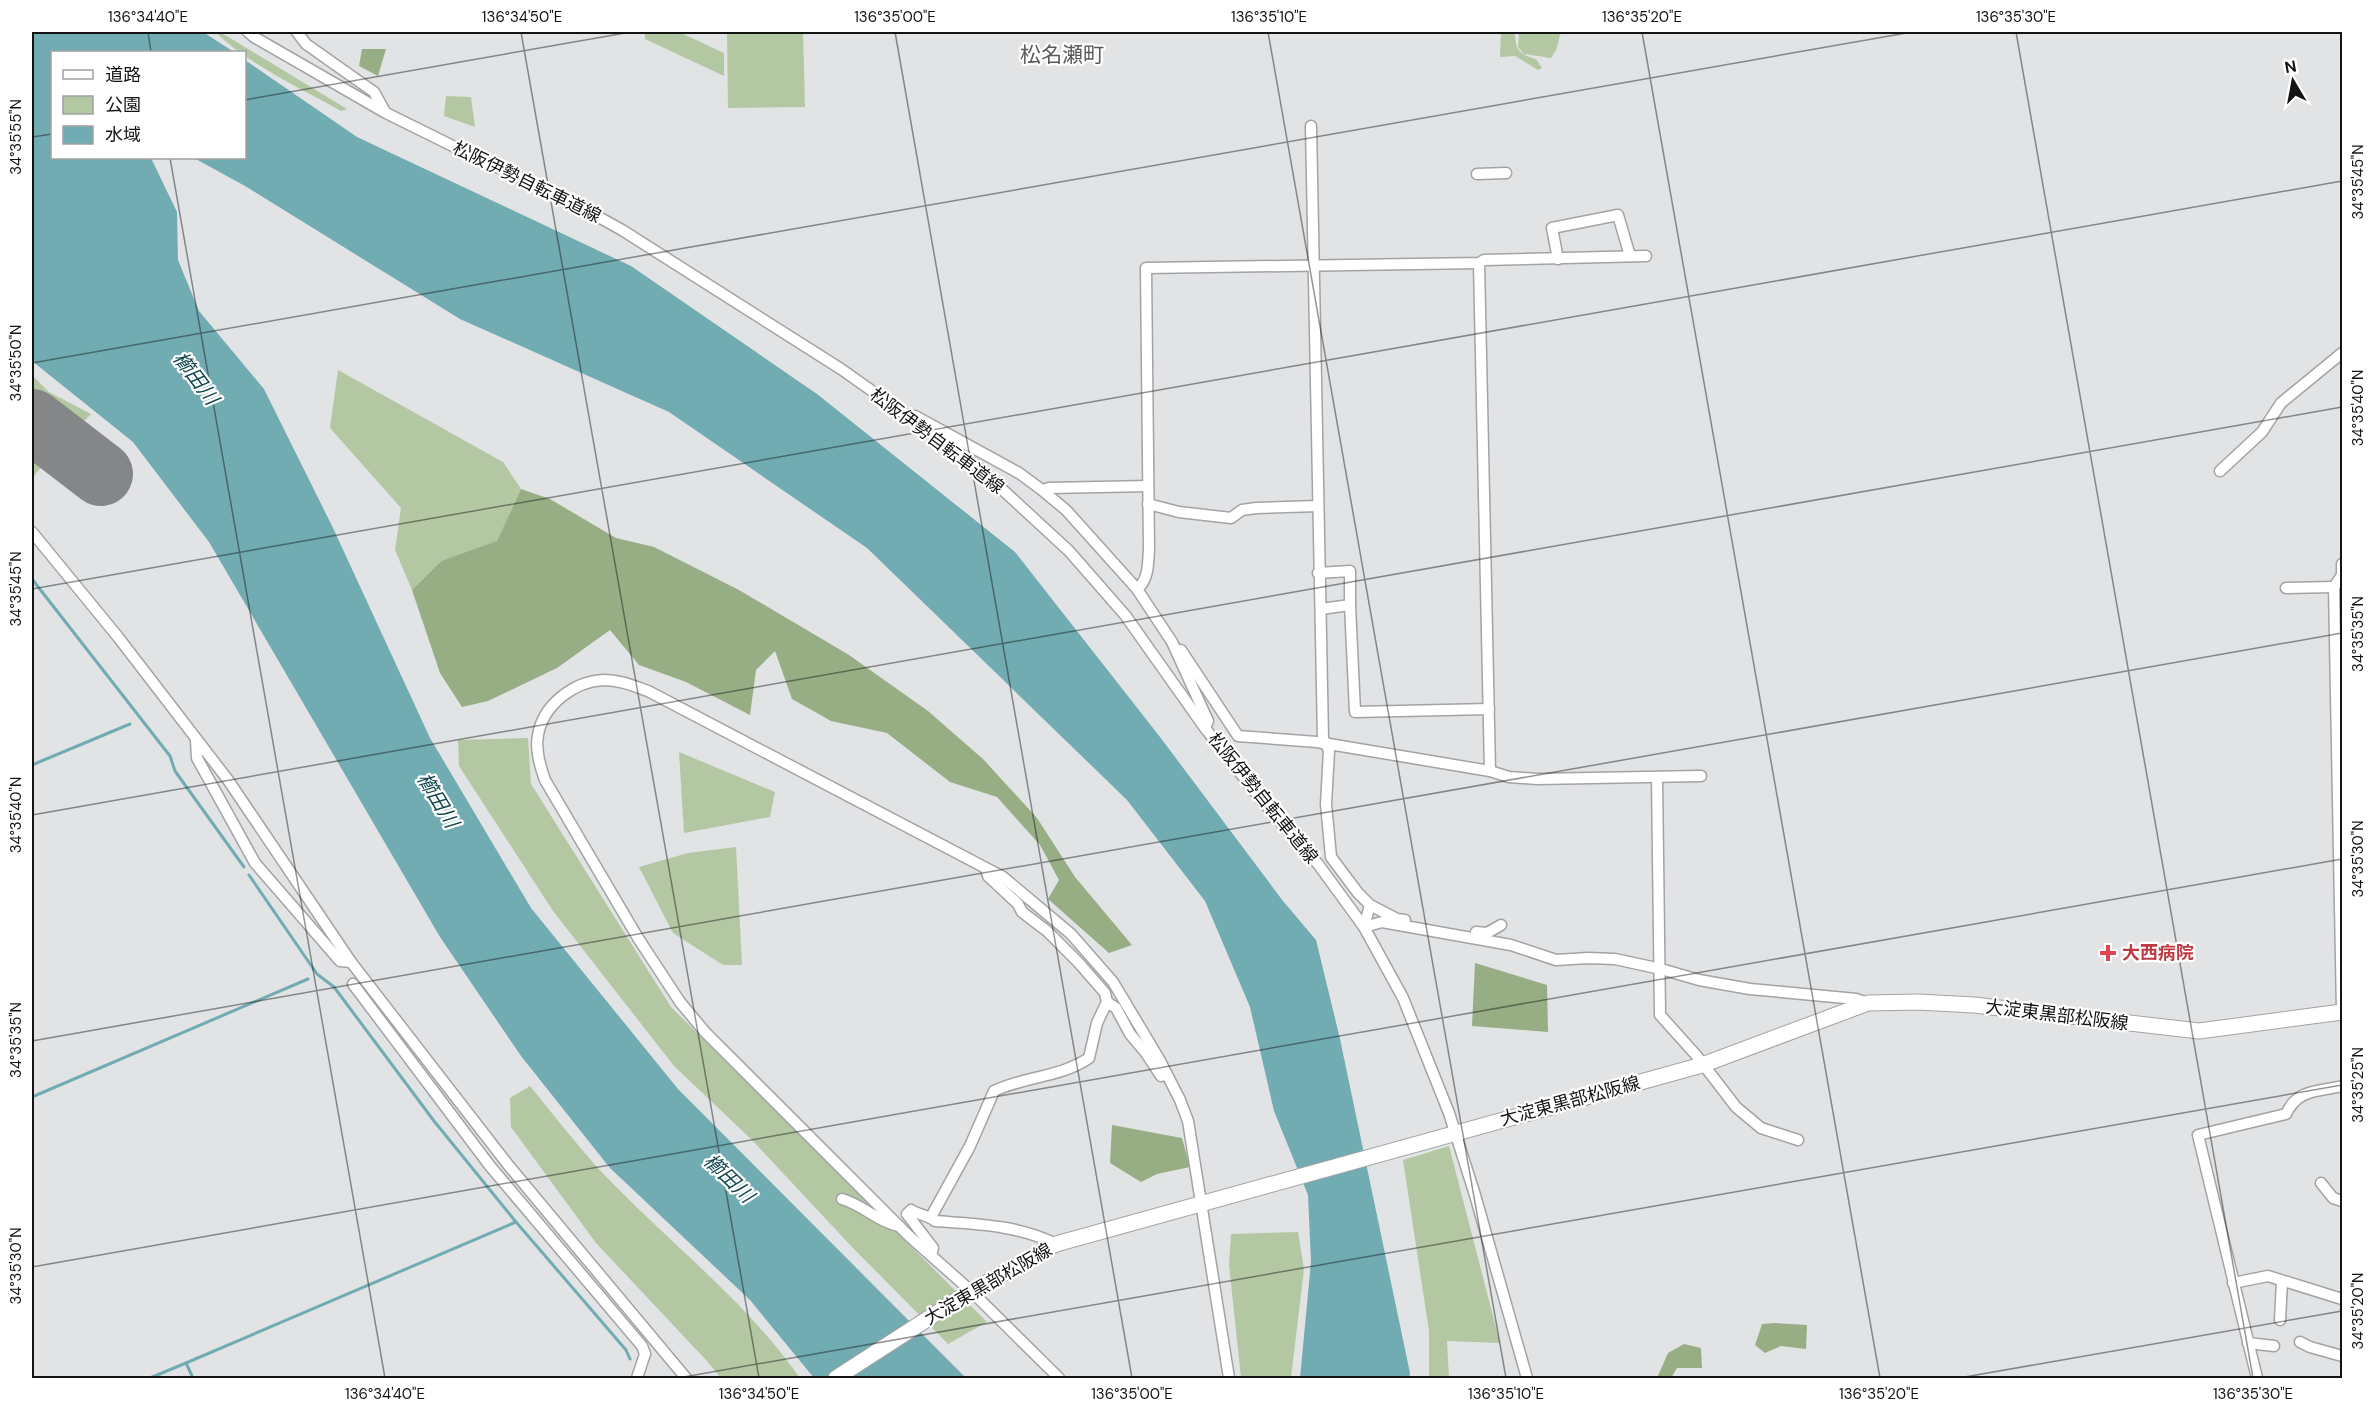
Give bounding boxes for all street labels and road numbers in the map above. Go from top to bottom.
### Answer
street label: 松阪伊勢自転車道線 [449,136,605,228]
street label: 松阪伊勢自転車道線 [865,383,1009,499]
street label: 松阪伊勢自転車道線 [1203,727,1323,869]
street label: 大淀東黒部松阪線 [1984,994,2130,1036]
street label: 大淀東黒部松阪線 [1497,1071,1643,1131]
street label: 大淀東黒部松阪線 [920,1238,1056,1330]

